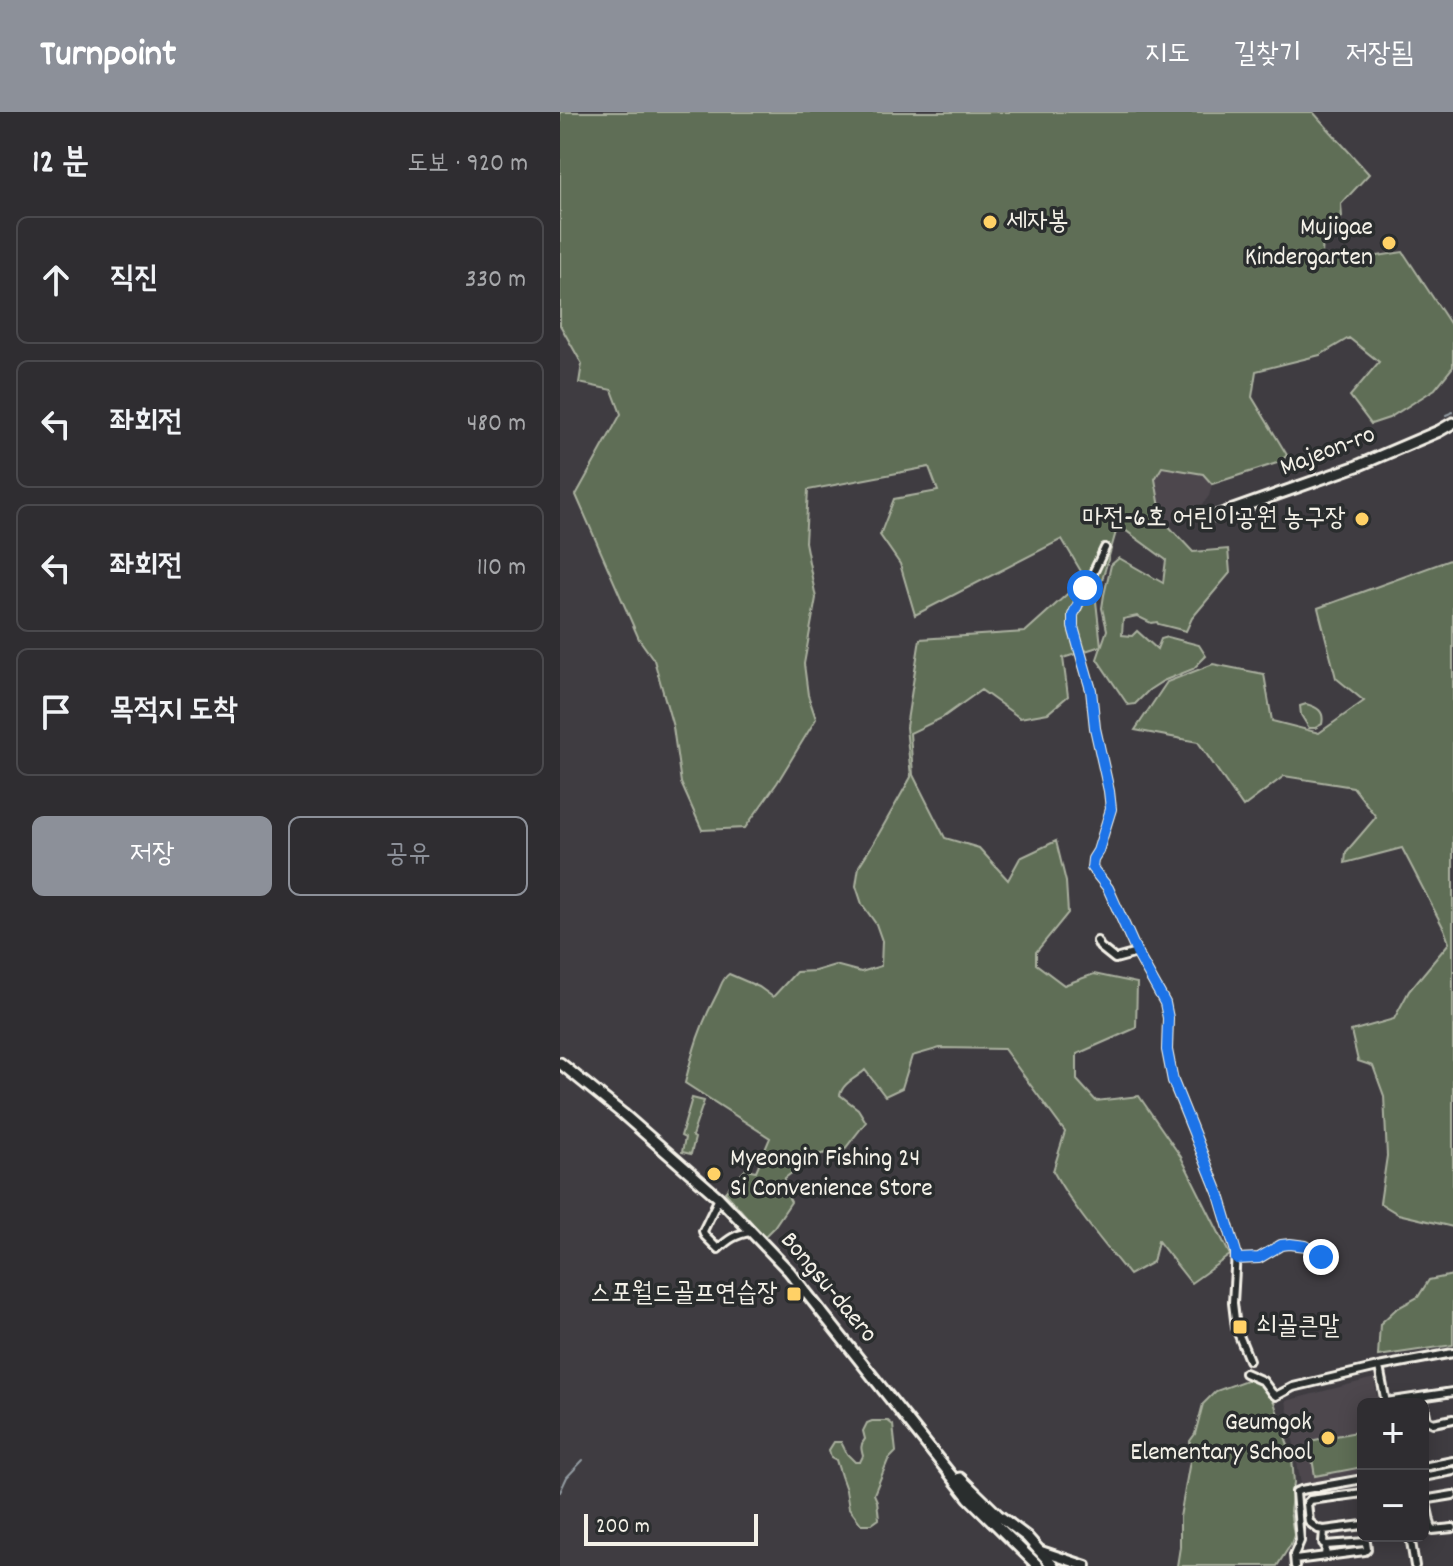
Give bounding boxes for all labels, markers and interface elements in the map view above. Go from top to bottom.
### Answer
text: Turnpoint [40,29,176,84]
text: 지도 [1145,36,1190,76]
text: 길찾기 [1234,36,1301,76]
text: 저장됨 [1345,36,1413,76]
text: 12 분 [32,140,89,189]
text: 도보 · 920 m [407,146,528,183]
place label: 세자봉 [1006,204,1069,241]
place label: Mujigae Kindergarten [1245,210,1373,277]
marker: 세자봉 [981,213,999,231]
marker: Mujigae Kindergarten [1380,234,1398,252]
icon: ahead [34,258,78,302]
text: 직진 [110,259,158,302]
text: 330 m [465,262,526,299]
icon: left [34,402,78,446]
text: 좌회전 [110,403,182,446]
text: 480 m [467,406,526,443]
street label: Majeon-ro [1275,417,1381,487]
place label: 마전-6호 어린이공원 농구장 [1082,501,1346,538]
marker: 마전-6호 어린이공원 농구장 [1353,510,1371,528]
icon: left [34,546,78,590]
text: 좌회전 [110,547,182,590]
text: 110 m [477,550,526,587]
route start [1067,570,1103,606]
icon: arrive [34,690,78,734]
text: 목적지 도착 [110,691,238,734]
button: 저장 [32,816,272,896]
button: 공유 [288,816,528,896]
place label: Myeongin Fishing 24 Si Convenience Store [730,1141,933,1208]
marker: Myeongin Fishing 24 Si Convenience Store [705,1165,723,1183]
street label: Bongsu-daero [770,1224,886,1352]
route end [1303,1239,1339,1275]
place label: 스포월드골프연습장 [590,1276,778,1313]
marker: 스포월드골프연습장 [785,1285,803,1303]
place label: 쇠골큰말 [1256,1309,1340,1346]
marker: 쇠골큰말 [1231,1318,1249,1336]
map controls [1357,1398,1429,1542]
button: + [1357,1398,1429,1470]
place label: Geumgok Elementary School [1130,1405,1312,1472]
marker: Geumgok Elementary School [1319,1429,1337,1447]
button: − [1357,1470,1429,1542]
scale bar [584,1510,758,1546]
text: 200 m [596,1512,650,1543]

